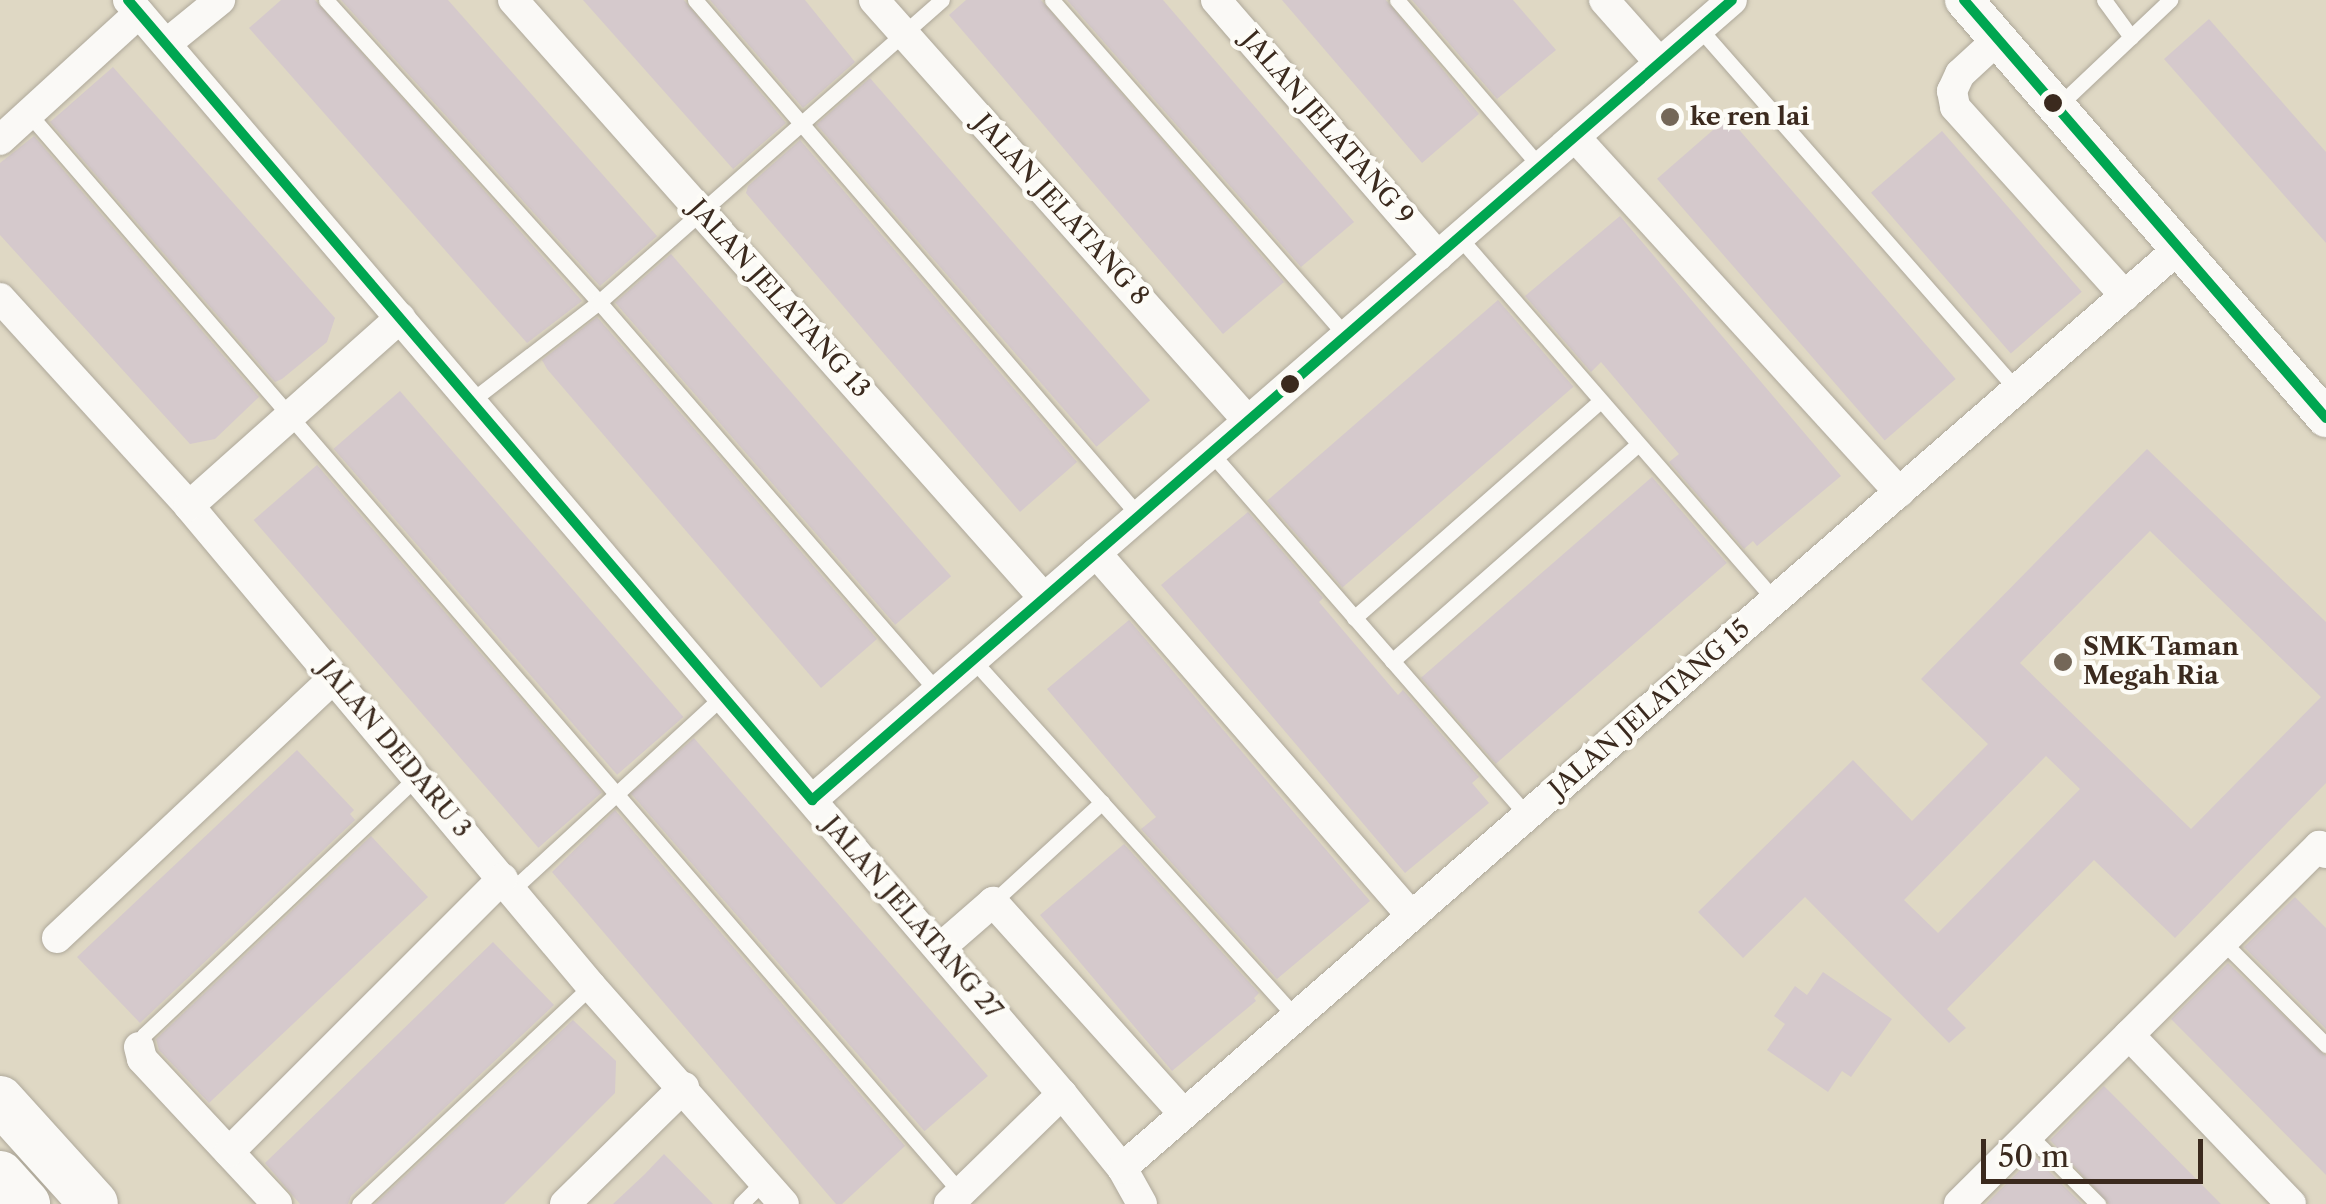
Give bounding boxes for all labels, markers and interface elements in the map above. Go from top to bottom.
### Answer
street label: JALAN JELATANG 9 [1235,25,1419,231]
unlabelled marker [2043,93,2063,113]
place label: ke ren lai [1690,102,1809,132]
marker: ke ren lai [1659,106,1681,128]
street label: JALAN JELATANG 8 [967,108,1155,312]
street label: JALAN JELATANG 13 [682,194,876,404]
unlabelled marker [1280,374,1300,394]
street label: JALAN JELATANG 15 [1544,614,1756,804]
place label: SMK Taman Megah Ria [2083,633,2240,692]
marker: SMK Taman Megah Ria [2052,651,2074,673]
street label: JALAN DEDARU 3 [311,654,477,844]
street label: JALAN JELATANG 27 [816,811,1008,1025]
scale bar [1986,1119,2208,1181]
text: 50 m [1998,1138,2069,1175]

